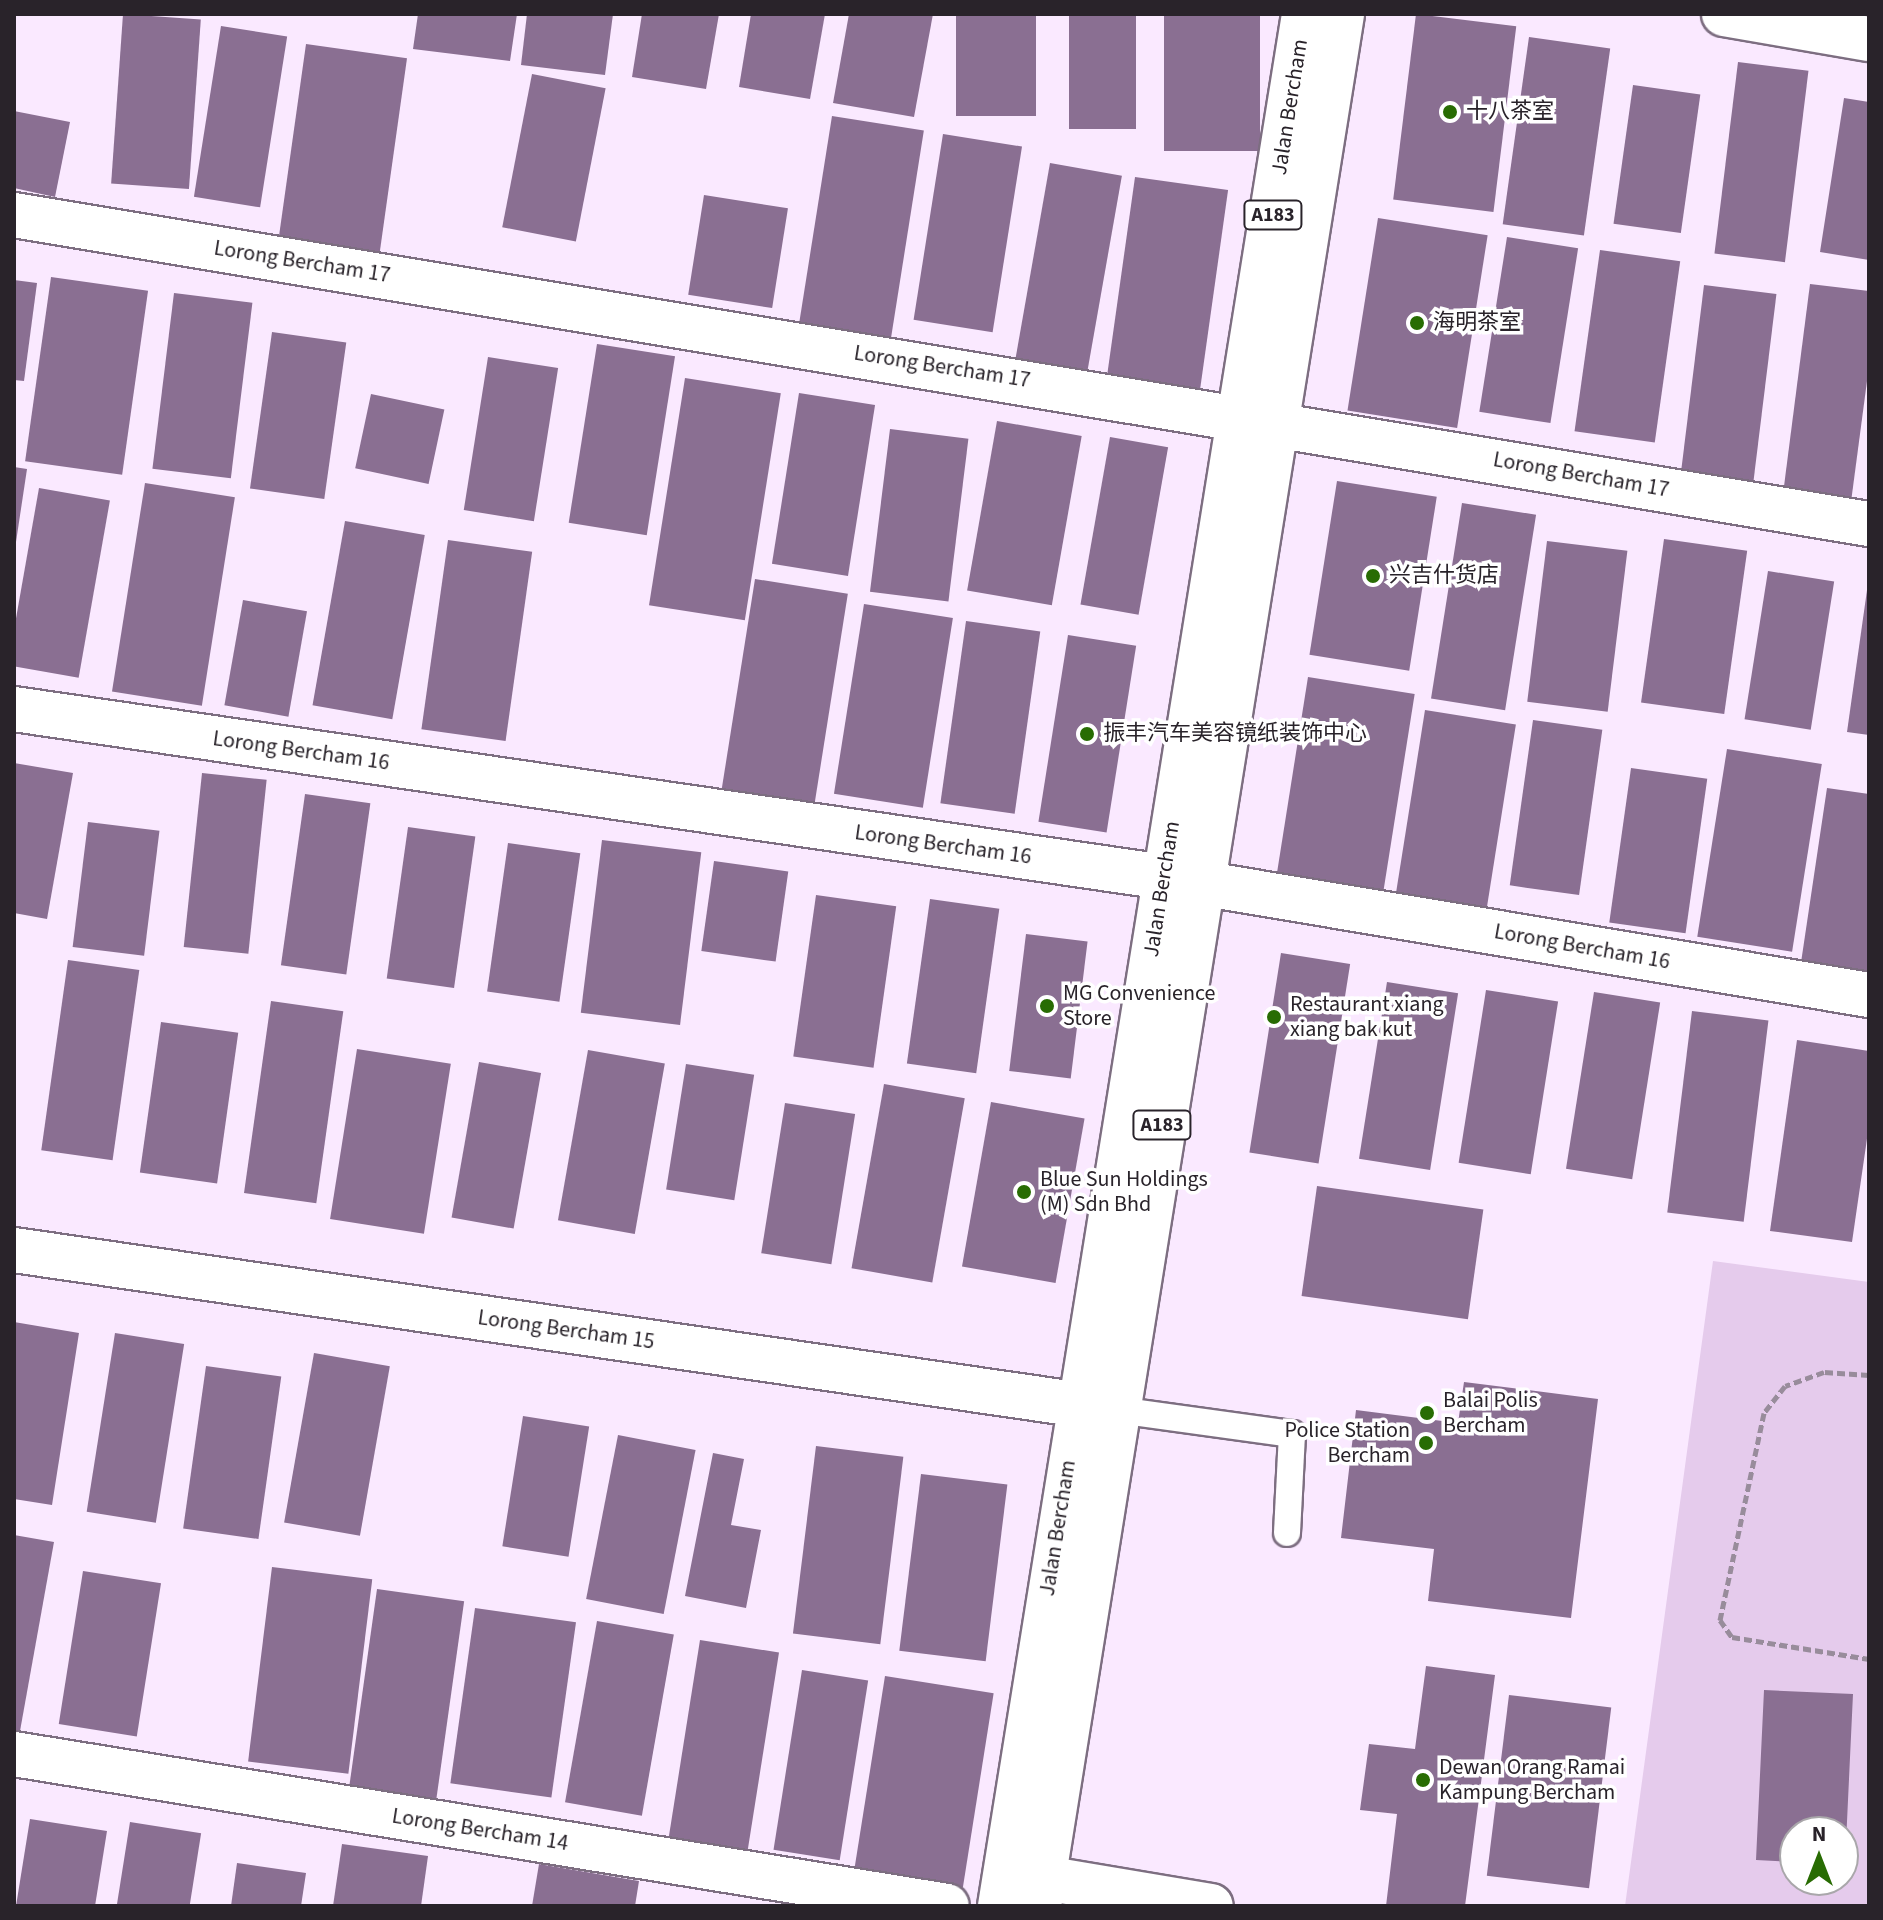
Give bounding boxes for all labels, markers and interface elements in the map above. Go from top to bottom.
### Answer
street label: Jalan Bercham [1266,37,1314,177]
place label: 十八茶室 [1466,99,1554,125]
marker: 十八茶室 [1441,103,1459,121]
road number: A183 [1243,199,1303,231]
street label: Lorong Bercham 17 [212,235,392,289]
place label: 海明茶室 [1433,310,1521,336]
marker: 海明茶室 [1408,314,1426,332]
street label: Lorong Bercham 17 [852,340,1032,394]
street label: Lorong Bercham 17 [1491,447,1671,503]
place label: 兴吉什货店 [1389,563,1499,589]
marker: 兴吉什货店 [1364,567,1382,585]
place label: 振丰汽车美容镜纸装饰中心 [1103,721,1367,747]
marker: 振丰汽车美容镜纸装饰中心 [1078,725,1096,743]
street label: Lorong Bercham 16 [211,726,391,776]
street label: Jalan Bercham [1138,819,1186,959]
street label: Lorong Bercham 16 [853,820,1033,870]
street label: Lorong Bercham 16 [1492,919,1672,975]
place label: MG Convenience Store [1063,980,1215,1032]
place label: Restaurant xiang xiang bak kut [1290,991,1444,1042]
marker: MG Convenience Store [1038,997,1056,1015]
marker: Restaurant xiang xiang bak kut [1265,1008,1283,1026]
road number: A183 [1132,1109,1192,1141]
place label: Blue Sun Holdings (M) Sdn Bhd [1040,1166,1208,1218]
marker: Blue Sun Holdings (M) Sdn Bhd [1015,1183,1033,1201]
street label: Lorong Bercham 15 [476,1305,656,1355]
place label: Balai Polis Bercham [1443,1387,1538,1438]
marker: Balai Polis Bercham [1418,1404,1436,1422]
place label: Police Station Bercham [1284,1417,1410,1468]
marker: Police Station Bercham [1417,1434,1435,1452]
street label: Jalan Bercham [1034,1458,1082,1598]
place label: Dewan Orang Ramai Kampung Bercham [1439,1754,1625,1806]
marker: Dewan Orang Ramai Kampung Bercham [1414,1771,1432,1789]
street label: Lorong Bercham 14 [390,1803,570,1857]
north arrow [1779,1816,1859,1896]
text: N [1812,1818,1826,1850]

